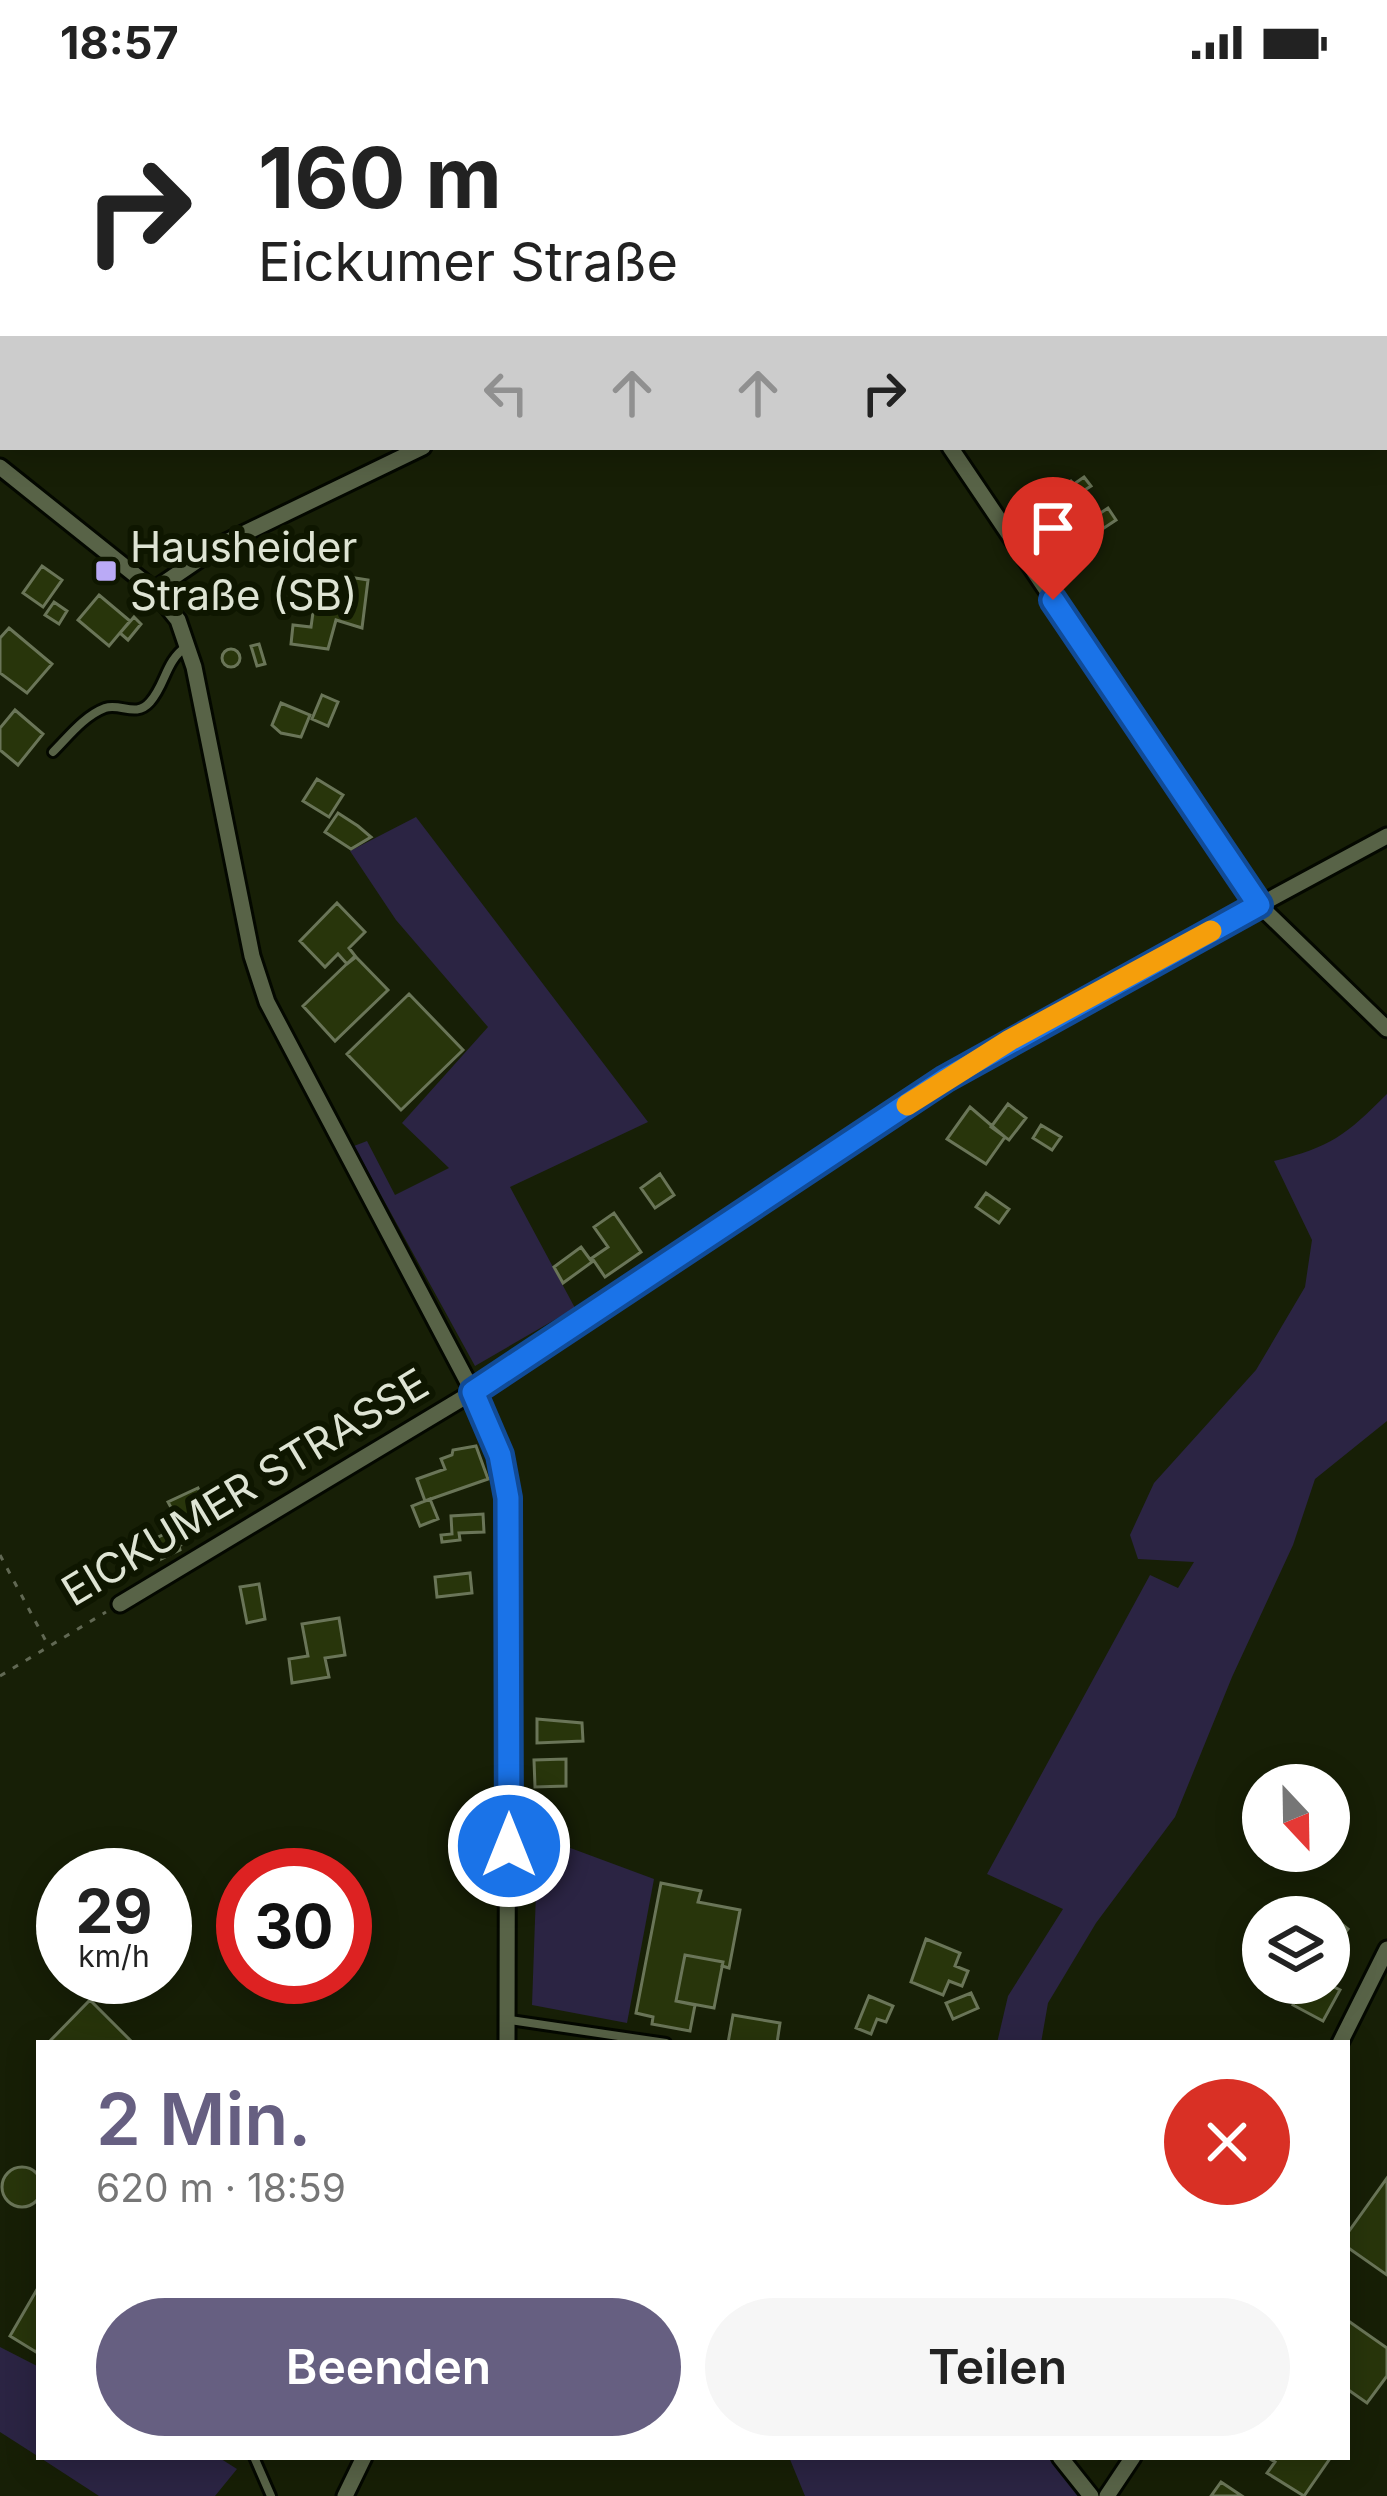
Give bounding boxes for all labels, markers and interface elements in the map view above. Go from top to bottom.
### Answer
text: 18:57 [60,15,179,70]
text: 160 m [258,127,502,228]
icon: right [60,132,216,288]
text: Eickumer Straße [258,229,678,294]
icon: left [473,360,539,426]
icon: ahead [599,360,665,426]
icon: ahead [725,360,791,426]
icon: right [851,360,917,426]
pin [1002,477,1104,600]
icon: arrive [1020,495,1086,561]
place label: Hausheider Straße (SB) [130,521,357,620]
marker: Hausheider Straße (SB) [93,558,119,584]
street label: EICKUMER STRASSE [52,1357,437,1616]
north arrow [1242,1764,1350,1872]
map controls [1242,1764,1350,2004]
position arrow [446,1783,572,1909]
speed limit sign: 30 [216,1848,372,2004]
text: 29 [76,1875,152,1947]
button: layers [1242,1896,1350,2004]
text: km/h [78,1938,150,1974]
text: 2 Min. [96,2075,311,2162]
button: close [1164,2079,1290,2205]
text: 620 m · 18:59 [96,2164,346,2211]
button: Beenden [96,2298,681,2436]
button: Teilen [705,2298,1290,2436]

